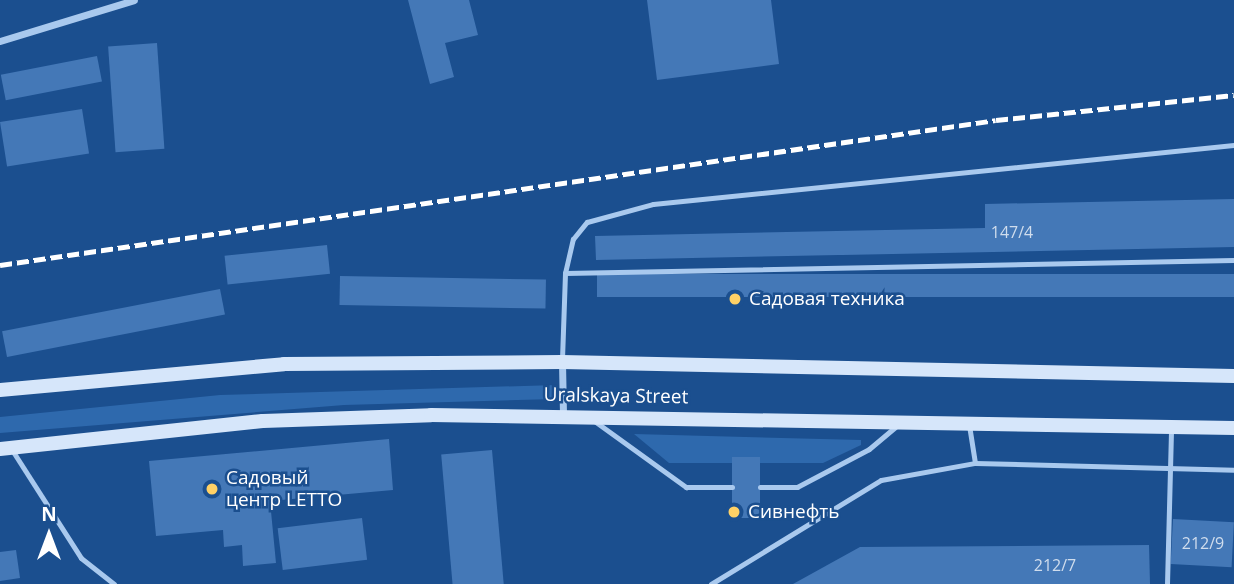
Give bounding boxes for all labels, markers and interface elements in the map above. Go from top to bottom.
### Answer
house number: 147/4 [991,222,1033,242]
place label: Садовая техника [749,288,905,310]
marker: Садовая техника [727,291,743,307]
street label: Uralskaya Street [543,383,689,409]
place label: Садовый центр LETTO [226,467,342,511]
marker: Садовый центр LETTO [204,481,220,497]
north arrow [14,500,84,570]
text: N [41,501,57,527]
place label: Сивнефть [748,501,839,523]
marker: Сивнефть [726,504,742,520]
house number: 212/9 [1182,533,1224,553]
house number: 212/7 [1034,555,1076,575]

